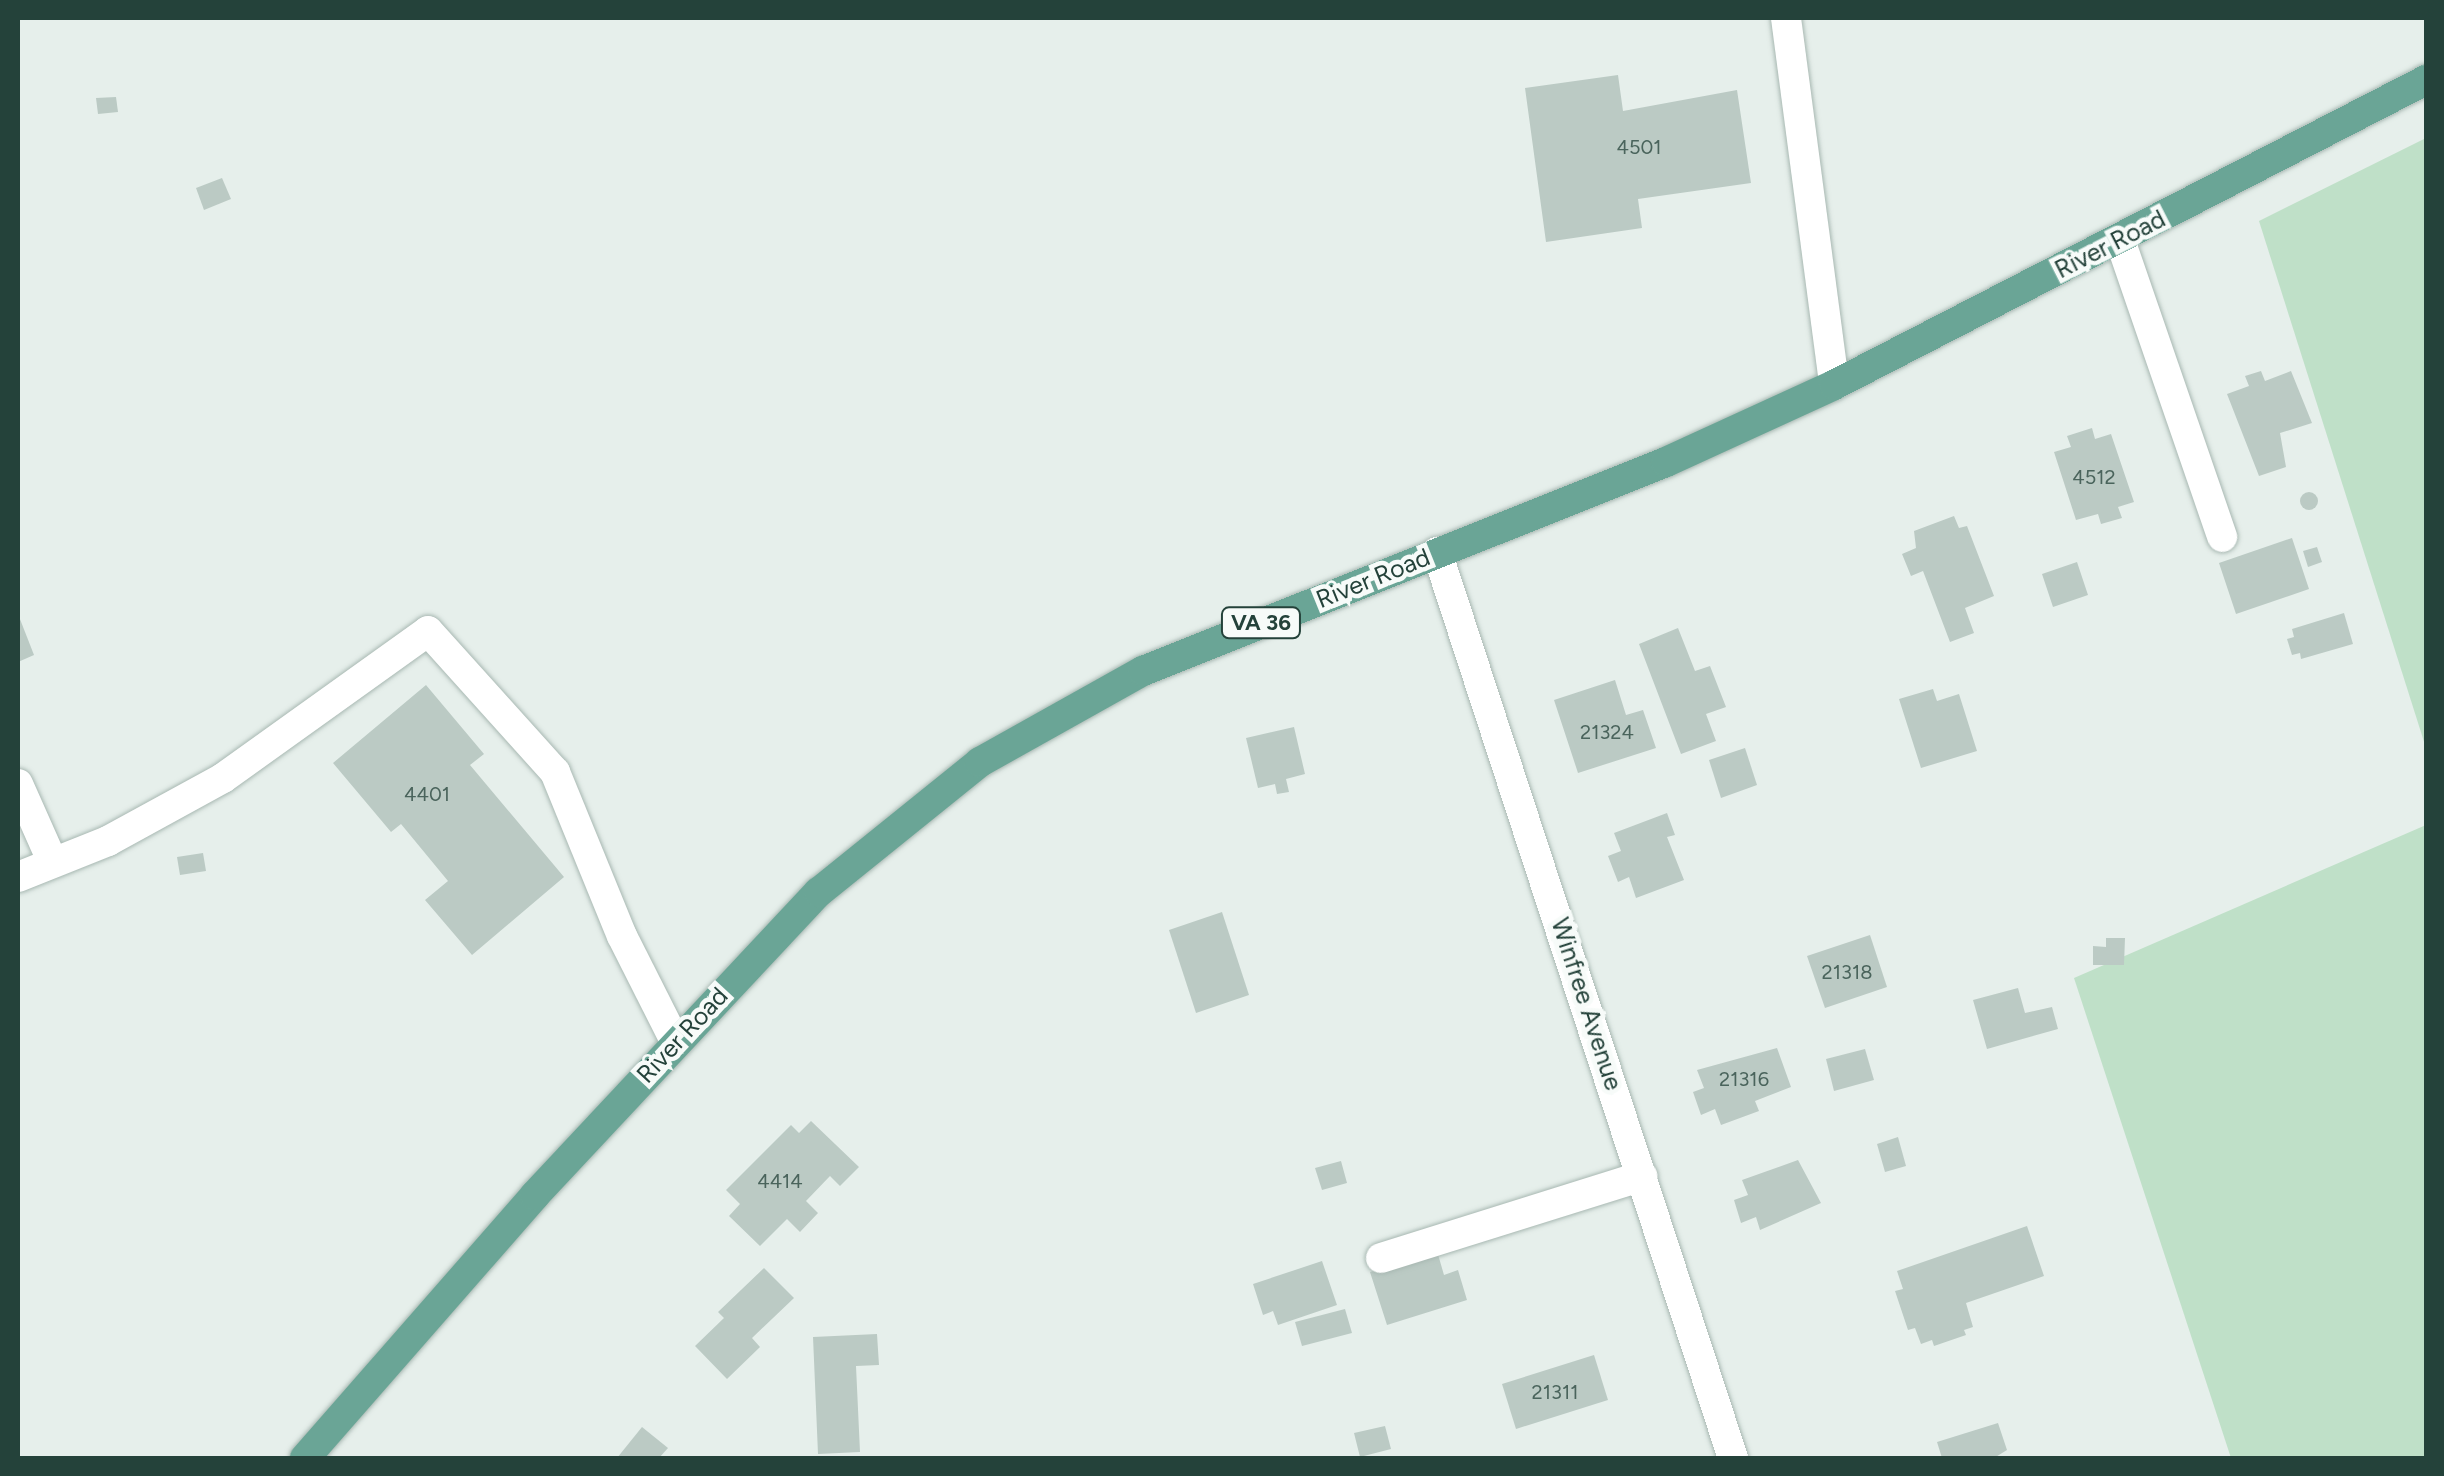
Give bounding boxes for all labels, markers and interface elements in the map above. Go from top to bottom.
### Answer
house number: 4501 [1617,135,1661,159]
street label: River Road [2050,203,2170,285]
house number: 4512 [2072,465,2116,489]
street label: River Road [1312,542,1434,614]
road number: VA 36 [1218,606,1304,640]
house number: 21324 [1580,720,1634,744]
house number: 4401 [404,782,450,806]
street label: Winfree Avenue [1545,914,1629,1094]
house number: 21318 [1822,960,1872,984]
street label: River Road [630,981,734,1089]
house number: 21316 [1719,1067,1769,1091]
house number: 4414 [757,1169,803,1193]
house number: 21311 [1532,1380,1578,1404]

